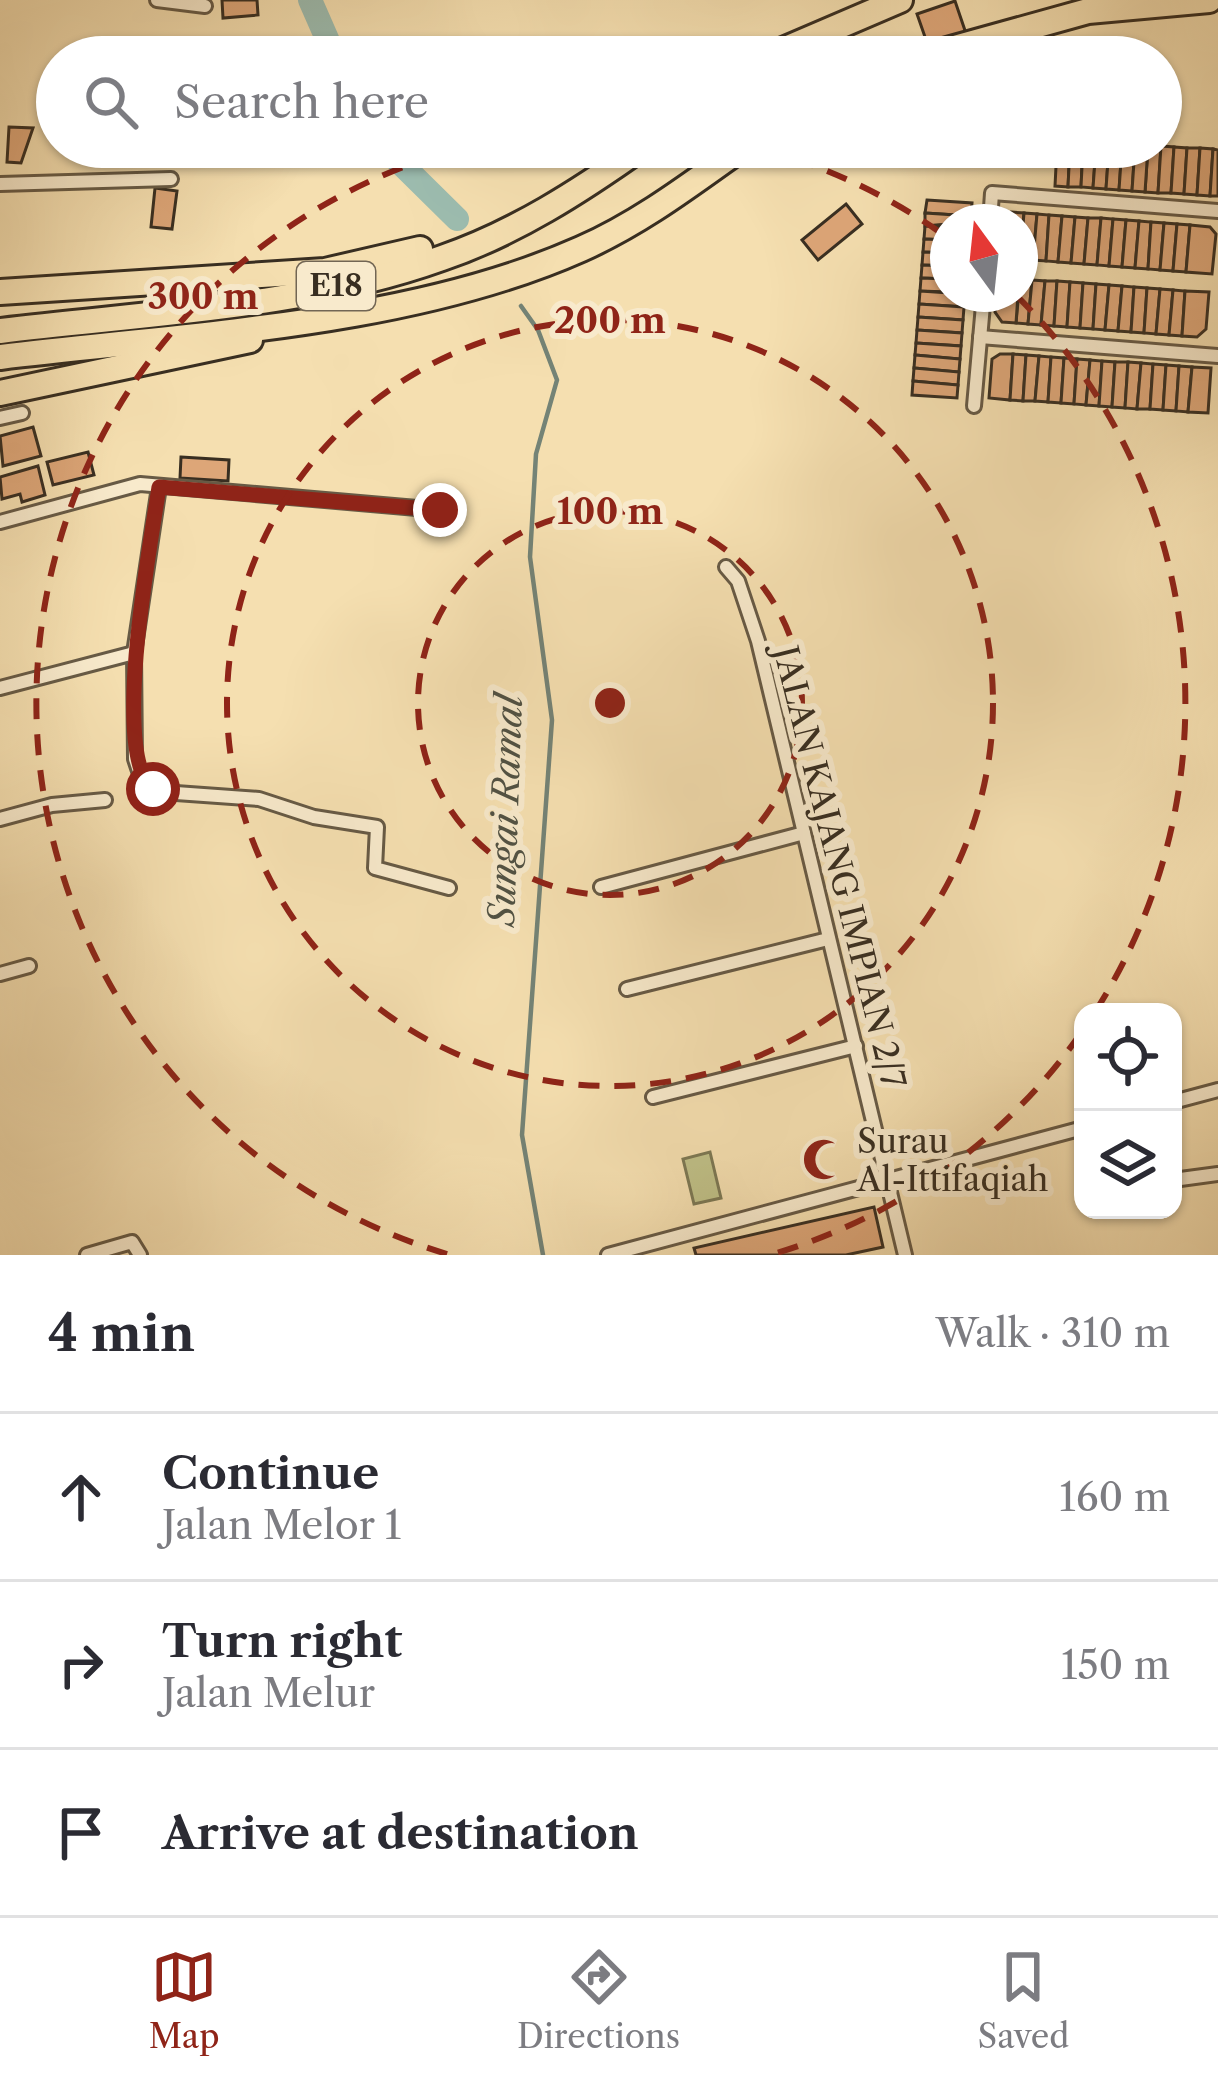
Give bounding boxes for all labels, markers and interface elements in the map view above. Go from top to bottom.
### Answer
search box [36,36,1182,168]
icon: search [78,69,144,135]
text: Search here [174,74,429,130]
north arrow [930,204,1038,312]
road number: E18 [297,262,375,310]
text: 300 m [147,274,259,318]
text: 200 m [554,298,666,342]
route end [413,483,467,537]
text: 100 m [557,489,663,533]
street label: JALAN KAJANG IMPIAN 2/7 [763,637,914,1092]
centre of rings [589,682,631,724]
water label: Sungai Ramal [479,690,531,929]
route start [126,762,180,816]
map controls [1074,1003,1182,1219]
button: locate [1074,1003,1182,1111]
button: layers [1074,1111,1182,1219]
place label: Surau Al-Ittifaqiah [856,1121,1049,1200]
mosque icon: Surau Al-Ittifaqiah [800,1137,846,1183]
text: 4 min [48,1302,195,1364]
text: Walk · 310 m [936,1309,1170,1357]
text: Continue [162,1445,379,1501]
icon: ahead [48,1464,114,1530]
text: 160 m [1059,1473,1170,1521]
text: Jalan Melor 1 [162,1501,401,1549]
text: Turn right [162,1613,402,1669]
icon: right [48,1632,114,1698]
text: 150 m [1061,1641,1170,1689]
text: Jalan Melur [162,1669,375,1717]
icon: arrive [48,1800,114,1866]
text: Arrive at destination [162,1805,639,1861]
tab: Map [149,1944,220,2057]
tab: Directions [517,1944,680,2057]
tab: Saved [978,1944,1069,2057]

